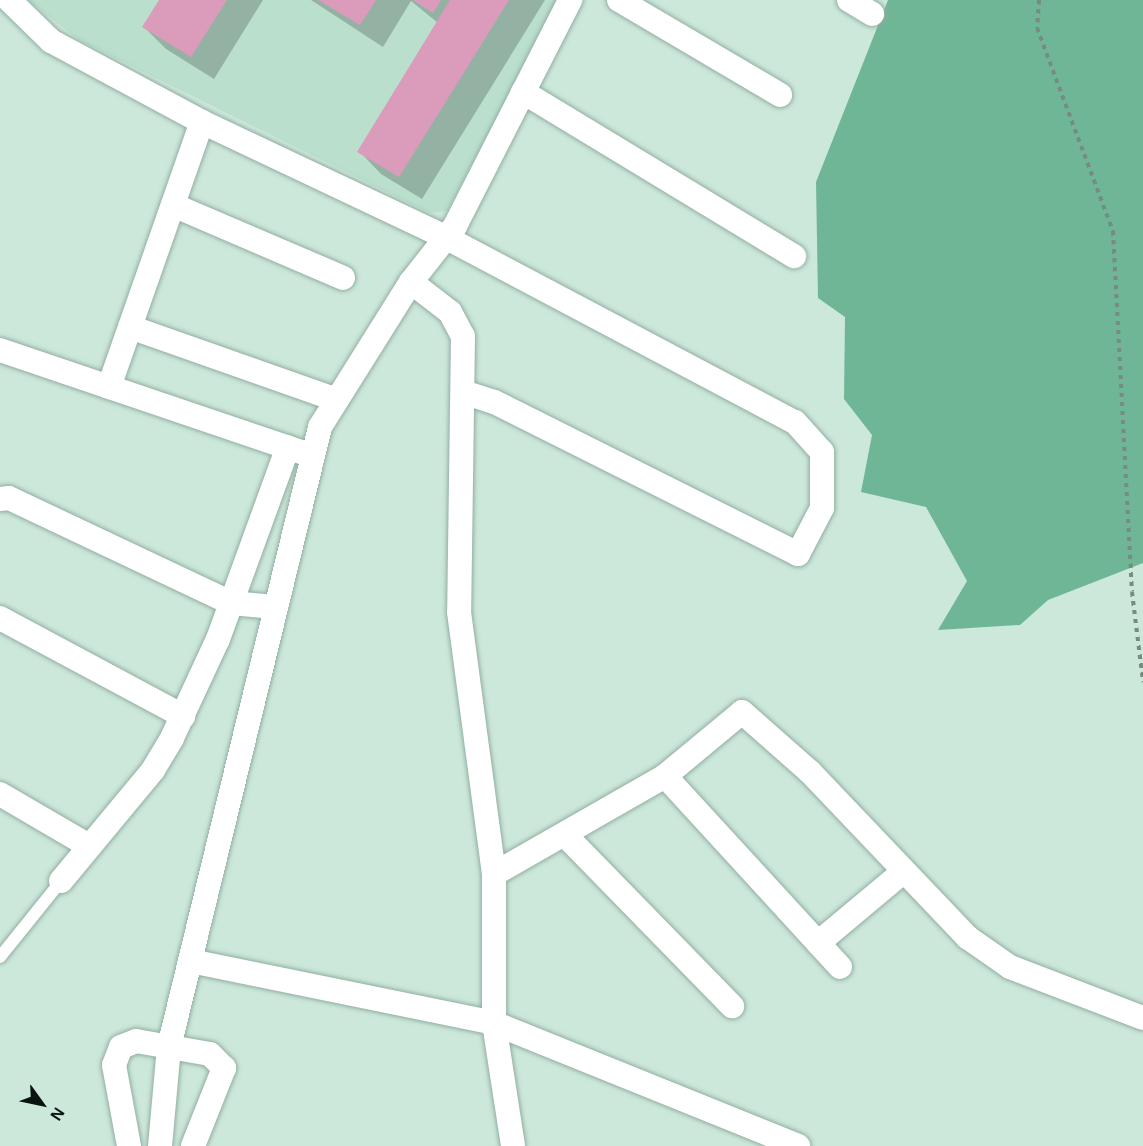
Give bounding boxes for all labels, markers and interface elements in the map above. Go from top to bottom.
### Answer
north arrow [12,1074,72,1134]
text: N [47,1105,68,1124]

